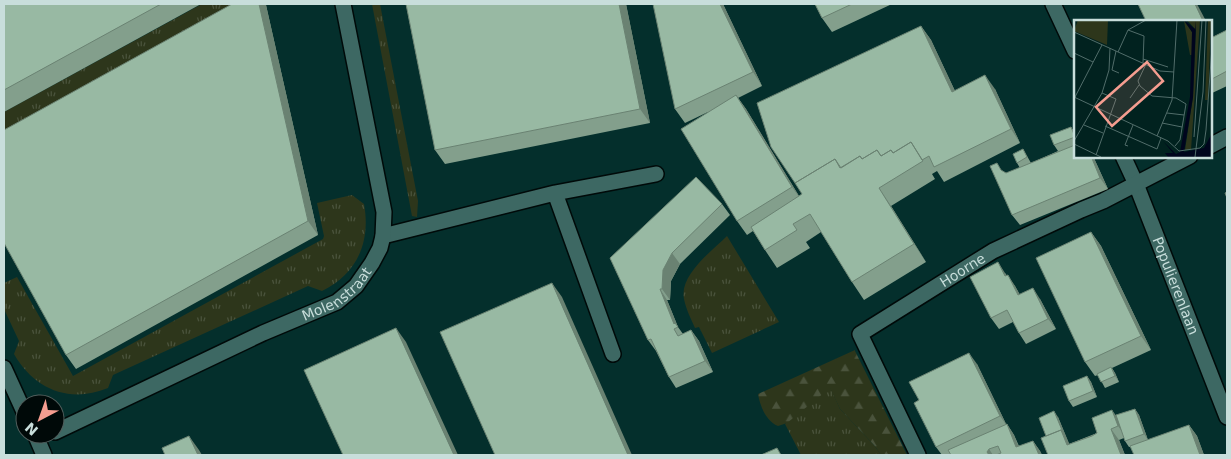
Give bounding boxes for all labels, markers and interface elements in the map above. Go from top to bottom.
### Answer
inset map [1074,20,1211,158]
street label: Populierenlaan [1149,234,1202,337]
street label: Hoorne [937,250,988,290]
street label: Molenstraat [300,264,375,324]
north arrow [15,394,65,444]
text: N [22,419,41,439]

